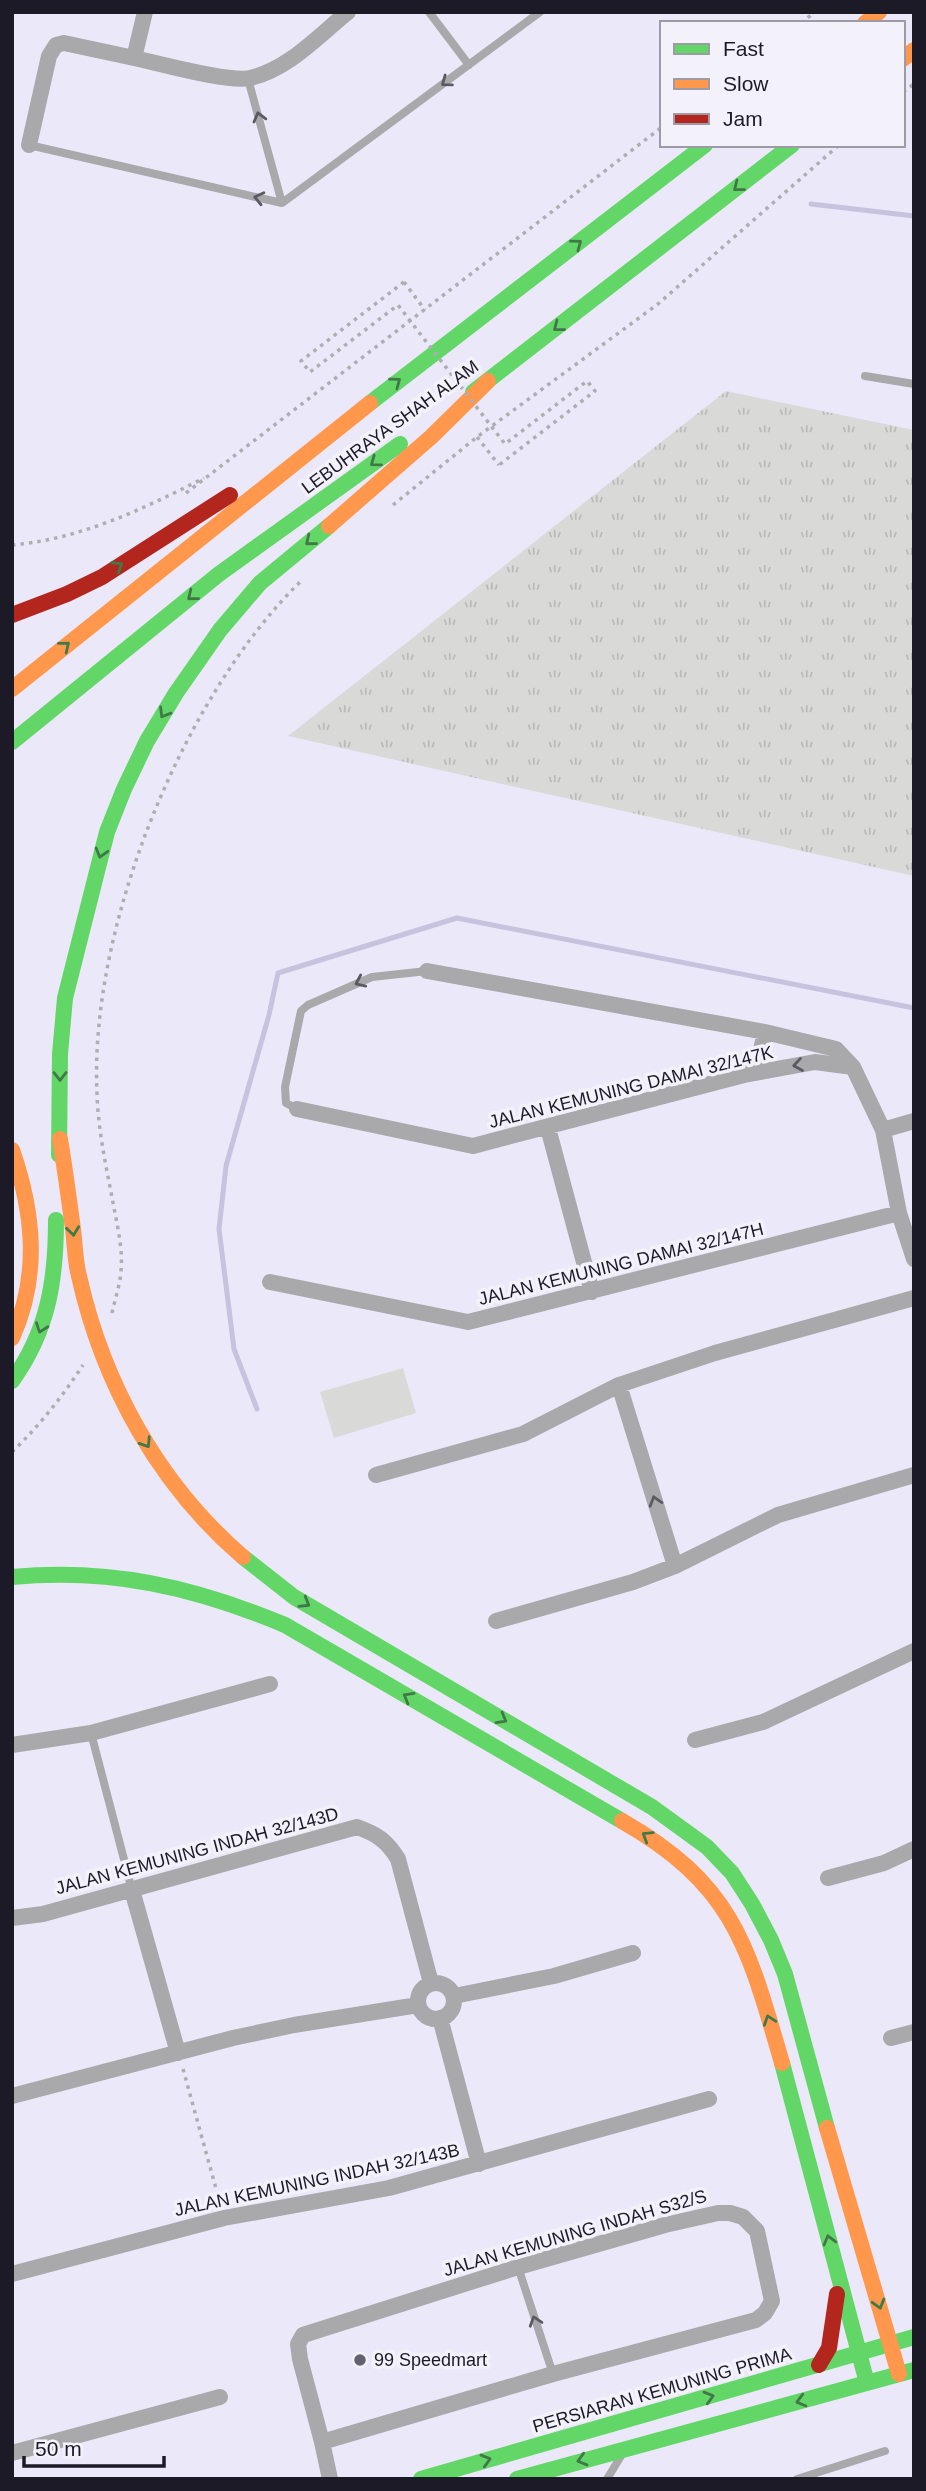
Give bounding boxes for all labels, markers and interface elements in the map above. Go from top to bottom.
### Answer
legend [660,21,905,147]
text: Fast [723,37,764,60]
text: Slow [723,72,769,95]
one-way arrow [441,74,454,87]
text: Jam [723,107,763,130]
one-way arrow [252,112,267,124]
one-way arrow [733,179,745,192]
one-way arrow [253,192,265,206]
one-way arrow [569,239,582,252]
one-way arrow [553,318,566,331]
street label: LEBUHRAYA SHAH ALAM [298,356,482,498]
one-way arrow [389,378,401,391]
one-way arrow [370,454,383,466]
one-way arrow [306,533,318,546]
one-way arrow [111,561,124,574]
one-way arrow [187,588,200,600]
one-way arrow [58,642,70,655]
one-way arrow [159,706,172,719]
one-way arrow [95,847,109,859]
one-way arrow [355,974,367,988]
street label: JALAN KEMUNING DAMAI 32/147K [487,1042,775,1132]
one-way arrow [793,1057,804,1072]
one-way arrow [52,1071,68,1082]
street label: JALAN KEMUNING DAMAI 32/147H [476,1219,766,1309]
one-way arrow [65,1225,80,1236]
one-way arrow [35,1321,49,1333]
one-way arrow [138,1436,151,1449]
one-way arrow [648,1495,663,1507]
one-way arrow [298,1595,311,1608]
one-way arrow [403,1692,416,1705]
one-way arrow [494,1711,507,1724]
street label: JALAN KEMUNING INDAH 32/143D [53,1804,341,1898]
one-way arrow [642,1831,655,1844]
one-way arrow [763,2015,777,2027]
street label: JALAN KEMUNING INDAH 32/143B [173,2140,461,2220]
street label: JALAN KEMUNING INDAH S32/S [441,2186,709,2280]
one-way arrow [823,2234,837,2246]
one-way arrow [871,2298,885,2310]
one-way arrow [529,2315,543,2327]
street label: PERSIARAN KEMUNING PRIMA [530,2343,794,2437]
place label: 99 Speedmart [374,2350,487,2370]
marker: 99 Speedmart [352,2352,368,2368]
one-way arrow [703,2390,715,2405]
one-way arrow [795,2393,807,2407]
scale bar [24,2424,164,2468]
text: 50 m [35,2437,82,2460]
one-way arrow [576,2452,588,2467]
one-way arrow [480,2454,492,2468]

